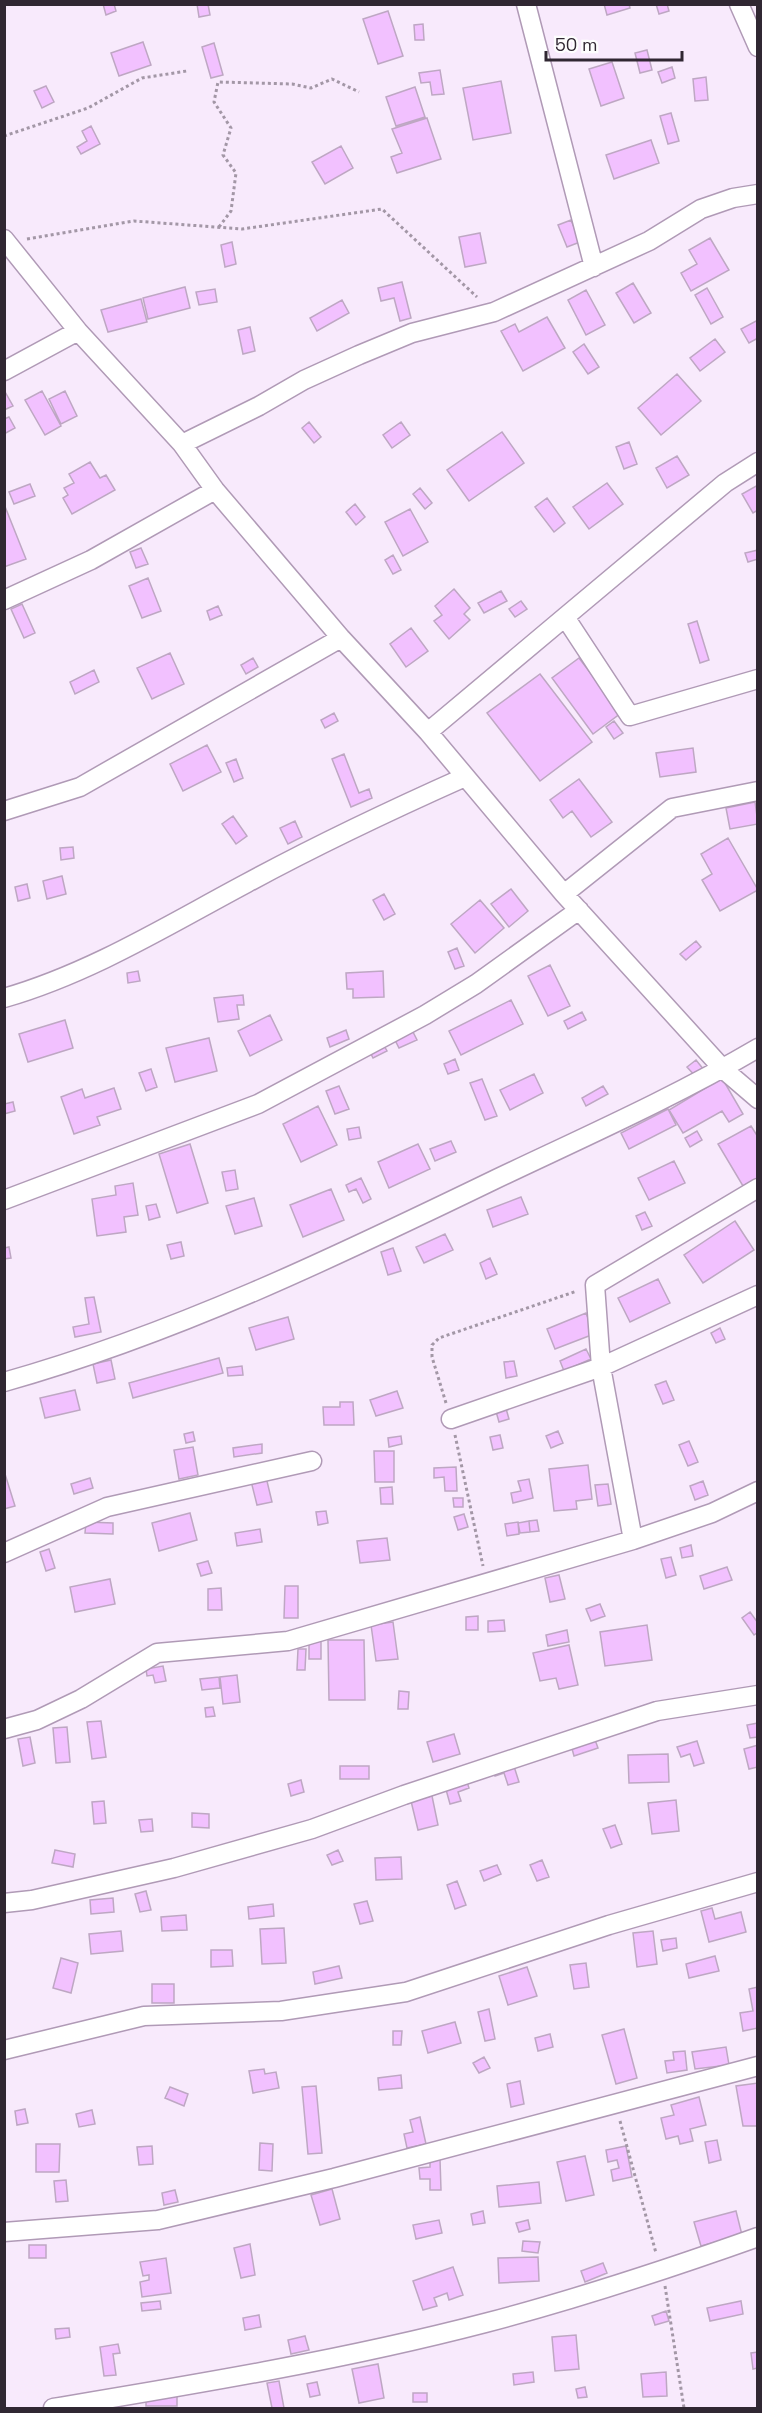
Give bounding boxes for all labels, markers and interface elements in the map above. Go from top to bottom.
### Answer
scale bar [546,24,682,62]
text: 50 m [555,33,597,56]

